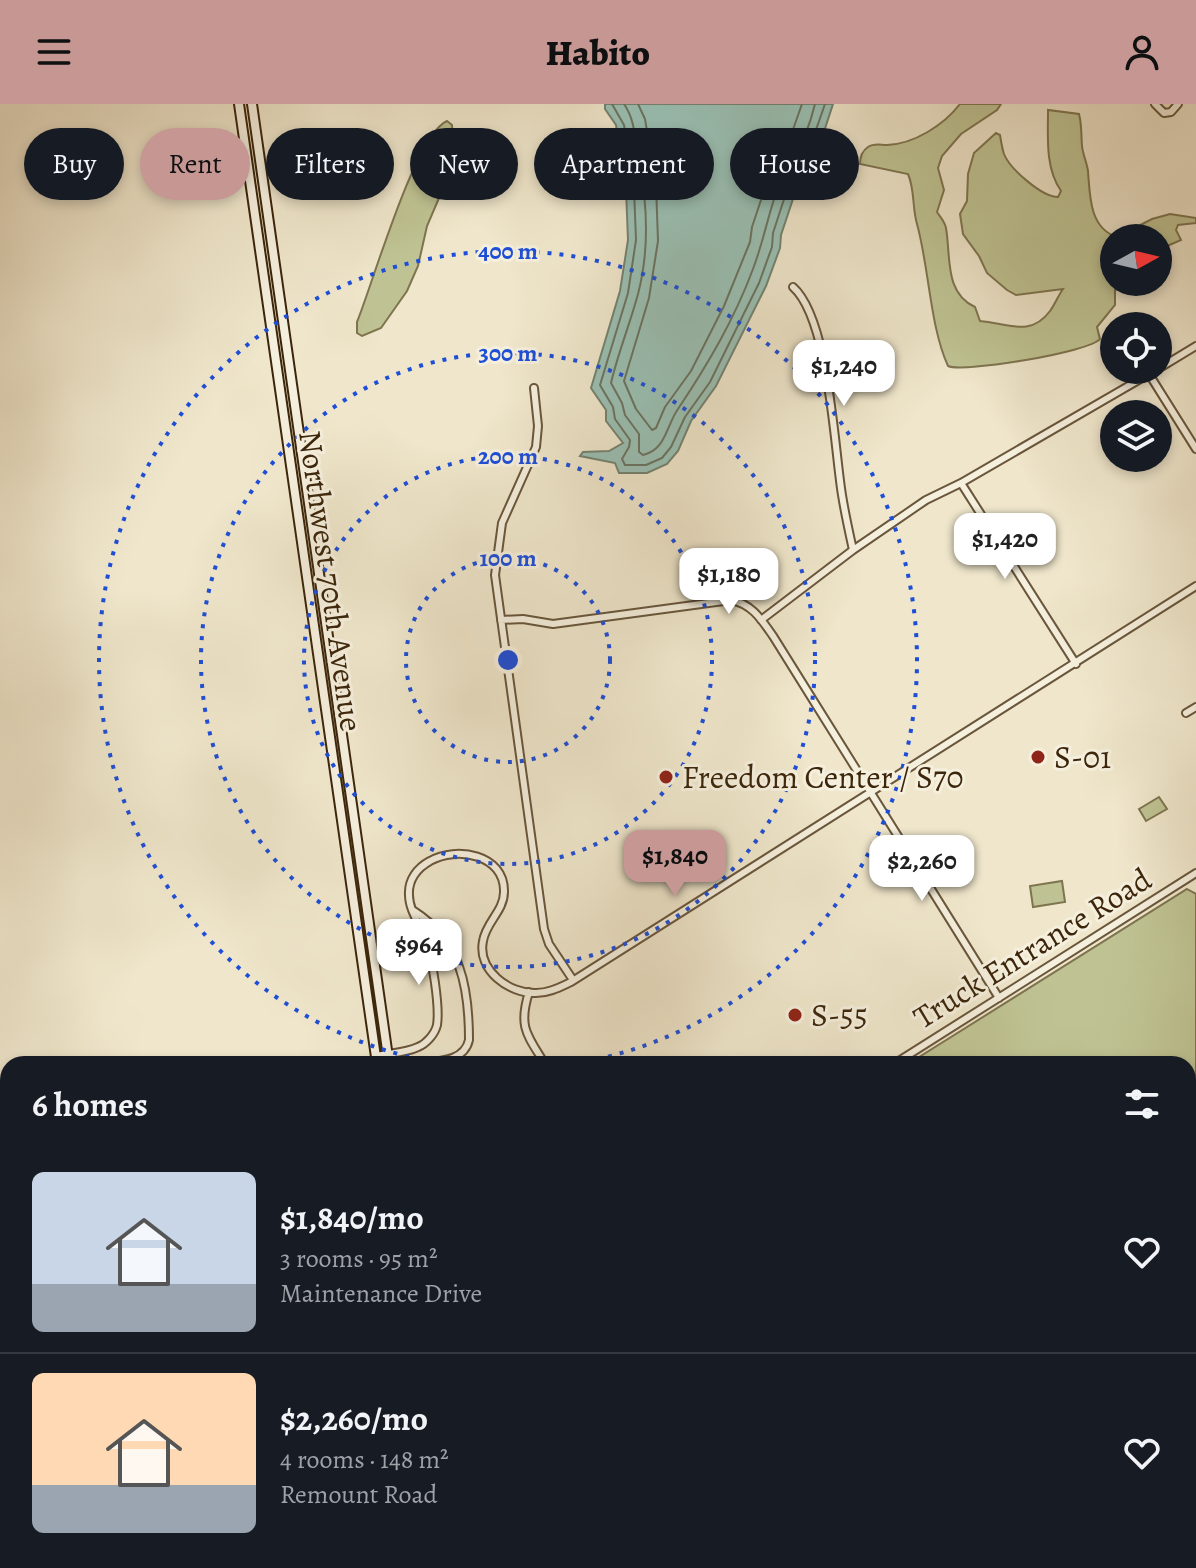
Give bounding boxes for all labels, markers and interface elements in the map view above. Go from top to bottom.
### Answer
text: Habito [546,28,650,77]
icon: menu [32,30,76,74]
icon: person [1120,30,1164,74]
chip: Buy [24,128,124,200]
chip: Rent [140,128,250,200]
chip: Filters [266,128,394,200]
chip: New [410,128,518,200]
chip: Apartment [534,128,714,200]
chip: House [730,128,859,200]
north arrow [1100,224,1172,296]
map controls [1100,224,1172,472]
text: 400 m [478,235,538,267]
button: locate [1100,312,1172,384]
text: 300 m [479,337,537,369]
pin: $1,240 [779,340,909,408]
text: $1,240 [811,348,877,383]
button: layers [1100,400,1172,472]
street label: Northwest 70th Avenue [288,428,374,734]
text: 200 m [478,440,538,472]
pin: $1,420 [940,513,1070,581]
text: $1,420 [972,521,1038,556]
text: 100 m [479,542,537,574]
pin: $1,180 [664,548,794,616]
text: $1,180 [697,556,761,591]
centre of rings [494,646,522,674]
place label: S-01 [1054,735,1111,779]
marker: S-01 [1029,748,1047,766]
place label: Freedom Center / S70 [682,755,964,799]
marker: Freedom Center / S70 [657,768,675,786]
pin: $1,840 [610,830,740,898]
pin: $2,260 [857,835,987,903]
text: $1,840 [642,838,708,873]
text: $2,260 [887,843,957,878]
street label: Truck Entrance Road [905,857,1160,1039]
pin: $964 [372,919,466,987]
text: $964 [395,927,443,962]
place label: S-55 [811,993,868,1037]
marker: S-55 [786,1006,804,1024]
text: 6 homes [32,1081,148,1128]
icon: filters [1120,1082,1164,1126]
text: $1,840/mo [280,1194,424,1241]
icon: home [96,1204,192,1300]
icon: heart [1120,1230,1164,1274]
text: 3 rooms · 95 m² [280,1241,437,1276]
text: Maintenance Drive [280,1276,482,1311]
text: $2,260/mo [280,1395,428,1442]
icon: home [96,1405,192,1501]
icon: heart [1120,1431,1164,1475]
text: 4 rooms · 148 m² [280,1442,449,1477]
text: Remount Road [280,1477,438,1512]

